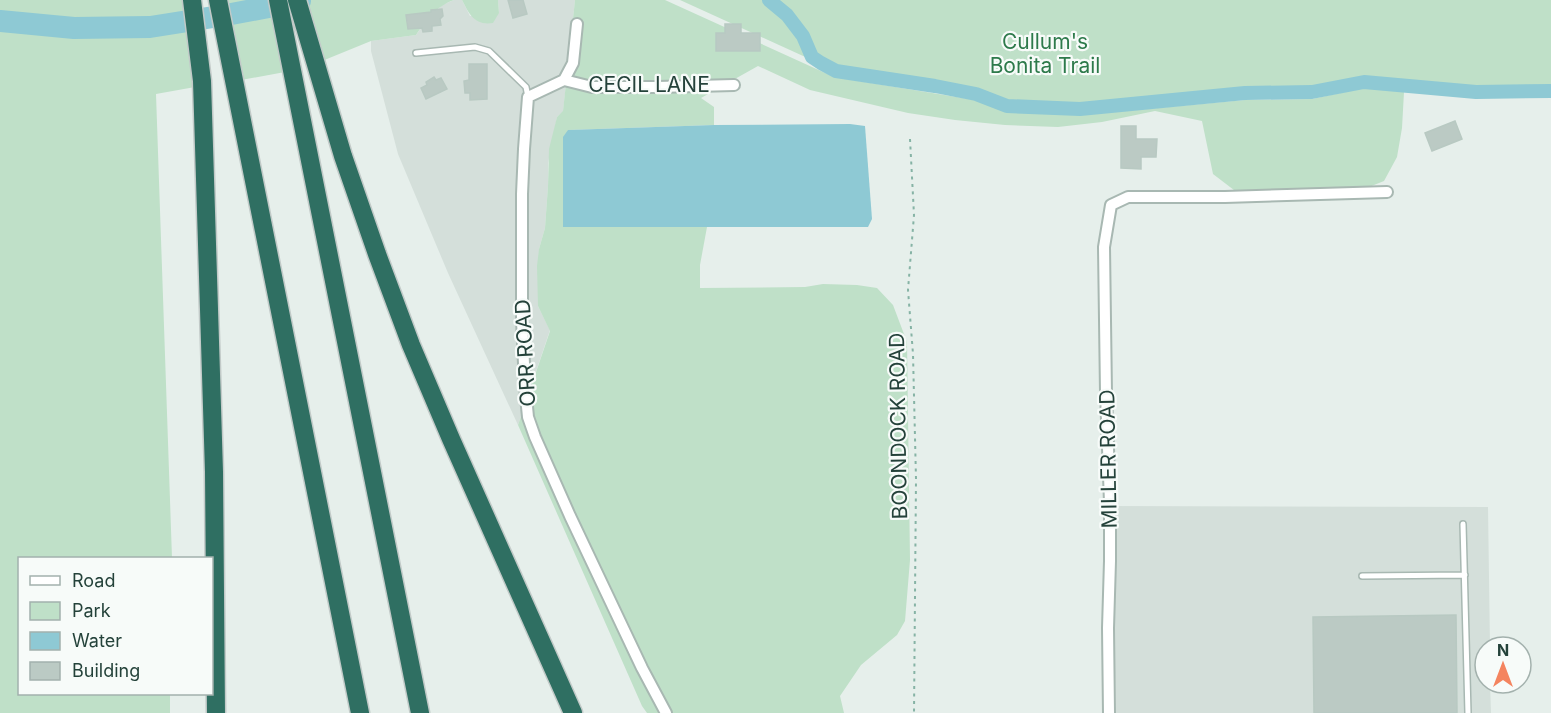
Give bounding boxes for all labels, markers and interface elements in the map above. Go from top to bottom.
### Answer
park label: Cullum's Bonita Trail [990,29,1100,78]
street label: CECIL LANE [588,72,710,97]
street label: ORR ROAD [510,299,540,407]
street label: BOONDOCK ROAD [884,332,912,520]
street label: MILLER ROAD [1094,389,1122,529]
legend [18,557,213,695]
text: Road [72,570,115,591]
text: Park [72,600,111,621]
text: Water [72,630,122,651]
north arrow [1473,635,1533,695]
text: N [1497,640,1509,660]
text: Building [72,660,140,681]

